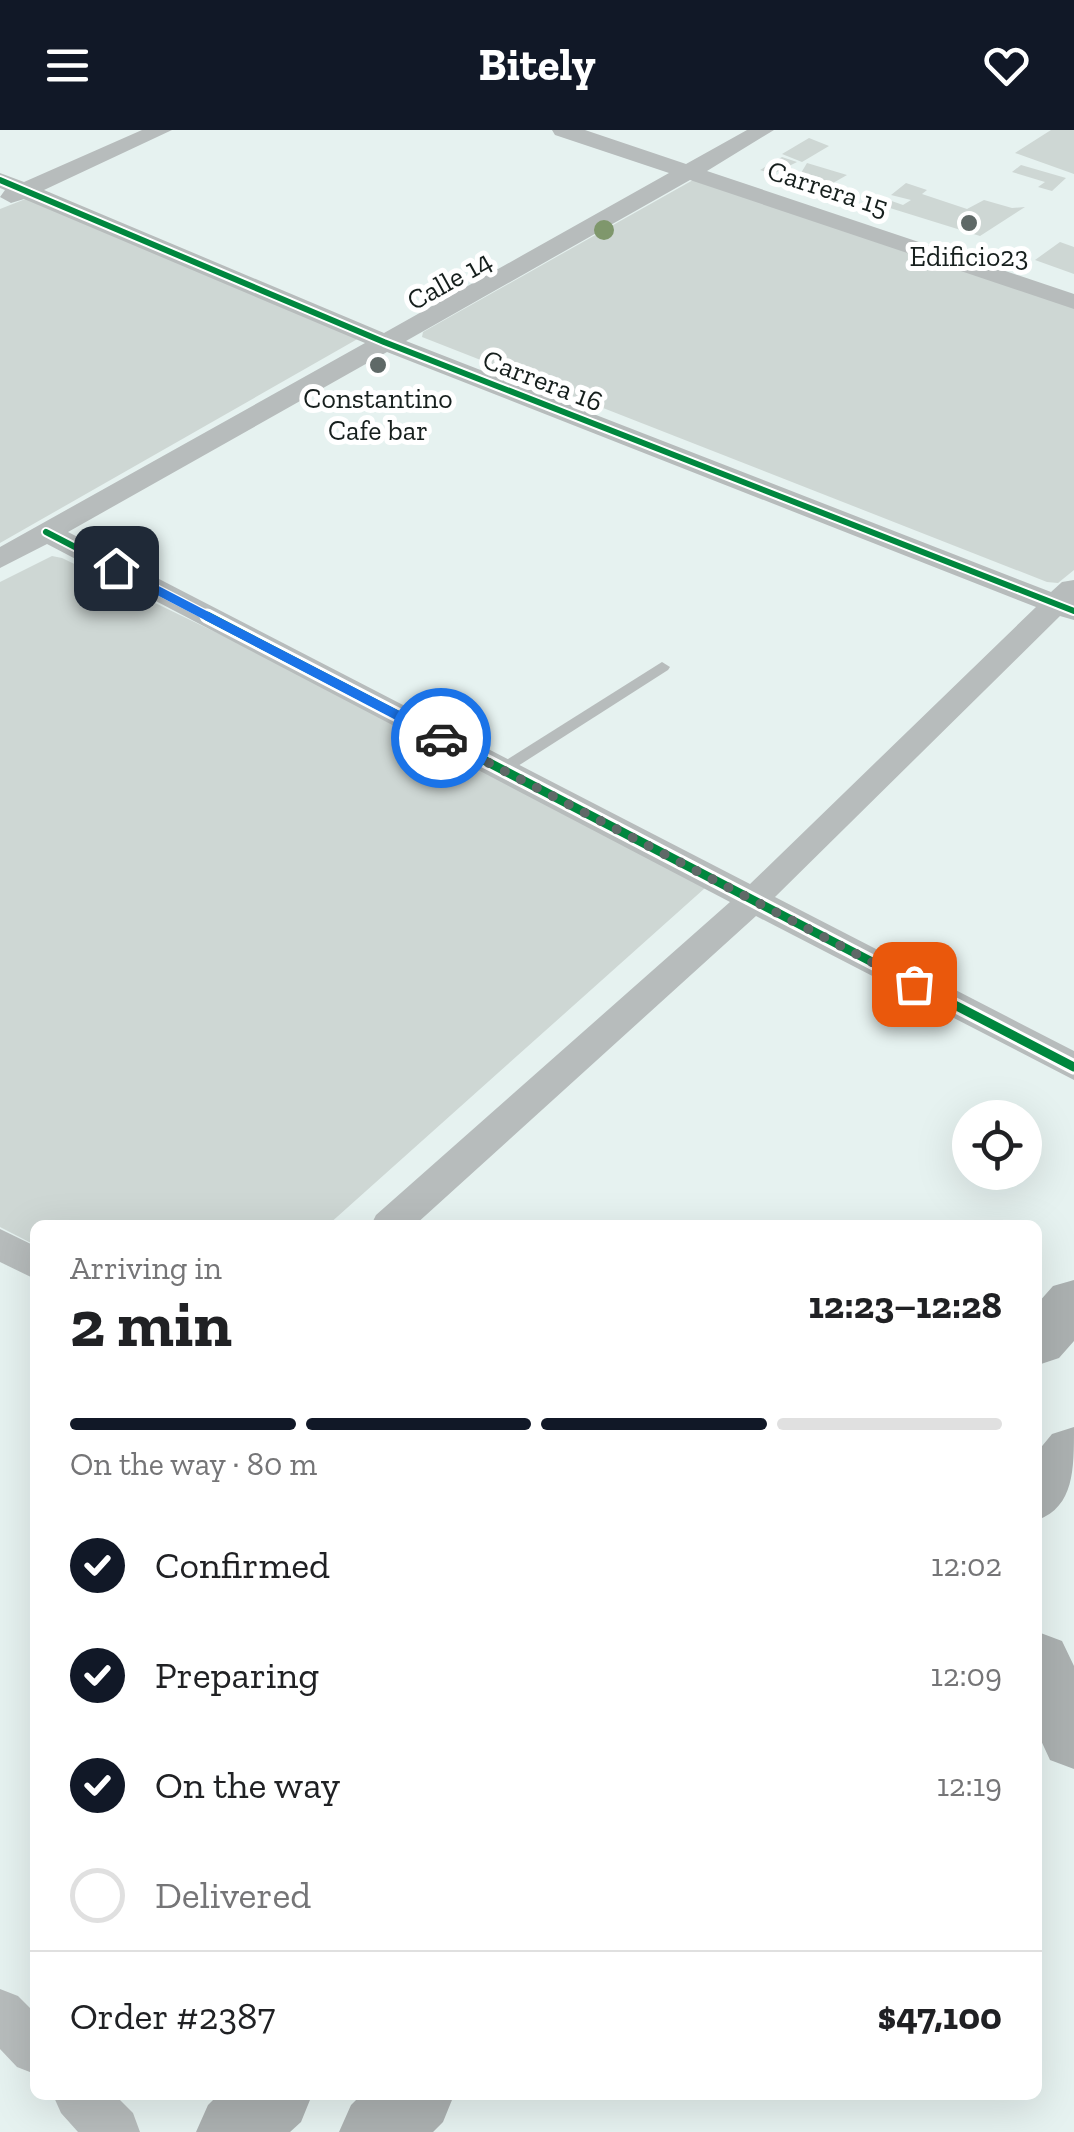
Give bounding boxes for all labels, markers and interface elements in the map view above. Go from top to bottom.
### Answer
icon: menu [40,38,95,93]
text: Bitely [478,38,596,92]
icon: heart [979,38,1034,93]
street label: Carrera 15 [763,153,892,223]
marker: Edificio23 [958,212,980,234]
place label: Edificio23 [910,240,1028,273]
street label: Calle 14 [401,244,497,317]
street label: Carrera 16 [478,343,607,418]
marker: Constantino Cafe bar [367,354,389,376]
place label: Constantino Cafe bar [303,382,453,447]
pin [74,526,159,611]
icon: home [89,541,144,596]
courier [391,688,491,788]
icon: car [414,711,469,766]
pin [872,942,957,1027]
icon: bag [887,957,942,1012]
map controls [952,1100,1042,1190]
button: locate [952,1100,1042,1190]
text: Arriving in [70,1249,222,1287]
text: 12:23–12:28 [809,1282,1002,1328]
text: 2 min [70,1285,232,1363]
text: On the way · 80 m [70,1445,317,1483]
icon: check [70,1538,125,1593]
text: Confirmed [155,1542,330,1588]
text: 12:02 [931,1546,1002,1584]
icon: check [70,1648,125,1703]
text: Preparing [155,1652,319,1698]
text: 12:09 [931,1656,1002,1694]
icon: check [70,1758,125,1813]
text: On the way [155,1762,340,1808]
text: 12:19 [937,1766,1002,1804]
text: Delivered [155,1872,311,1918]
text: Order #2387 [70,1993,275,2039]
text: $47,100 [877,1993,1002,2039]

